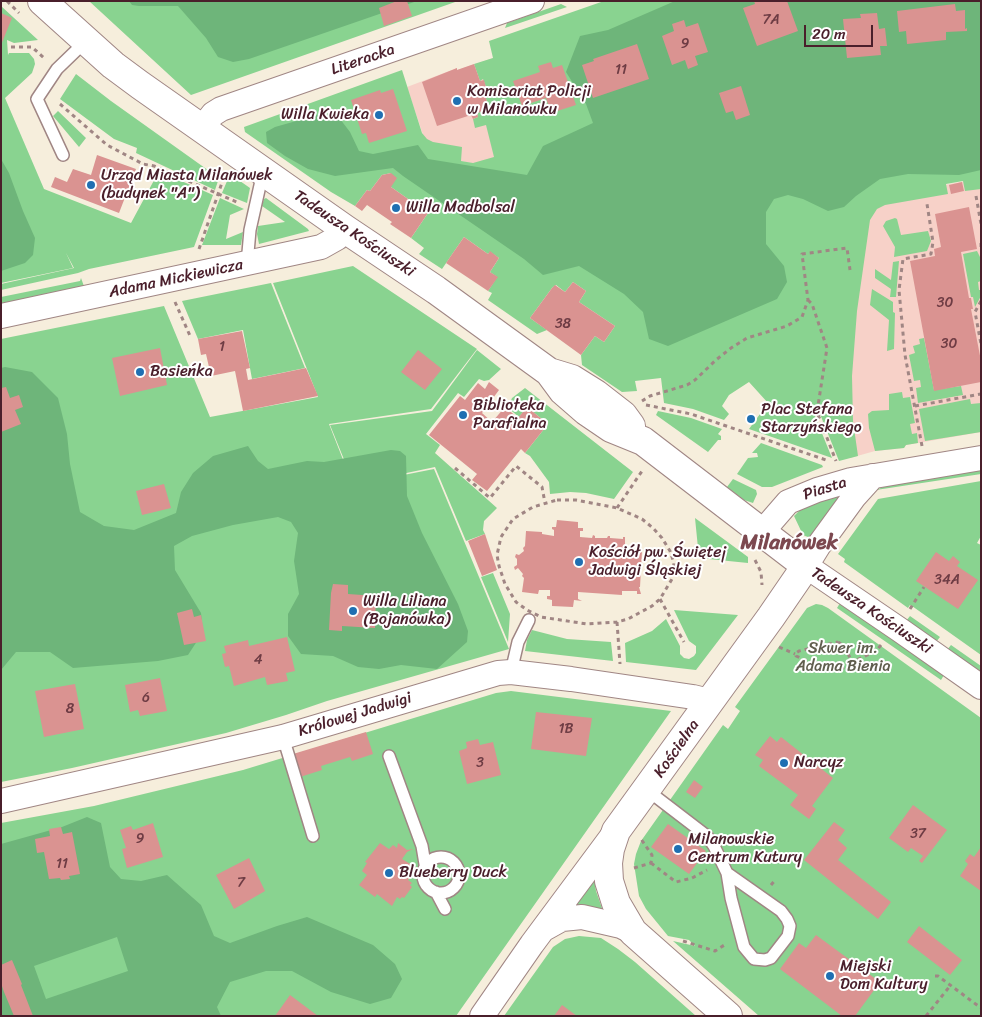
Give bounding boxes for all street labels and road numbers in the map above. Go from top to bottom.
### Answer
street label: Literacka [329,40,397,80]
street label: Tadeusza Kościuszki [290,186,418,282]
street label: Adama Mickiewicza [107,255,245,303]
street label: Piasta [801,473,849,505]
street label: Tadeusza Kościuszki [807,563,935,659]
street label: Królowej Jadwigi [296,689,414,741]
street label: Kościelna [650,716,704,782]

